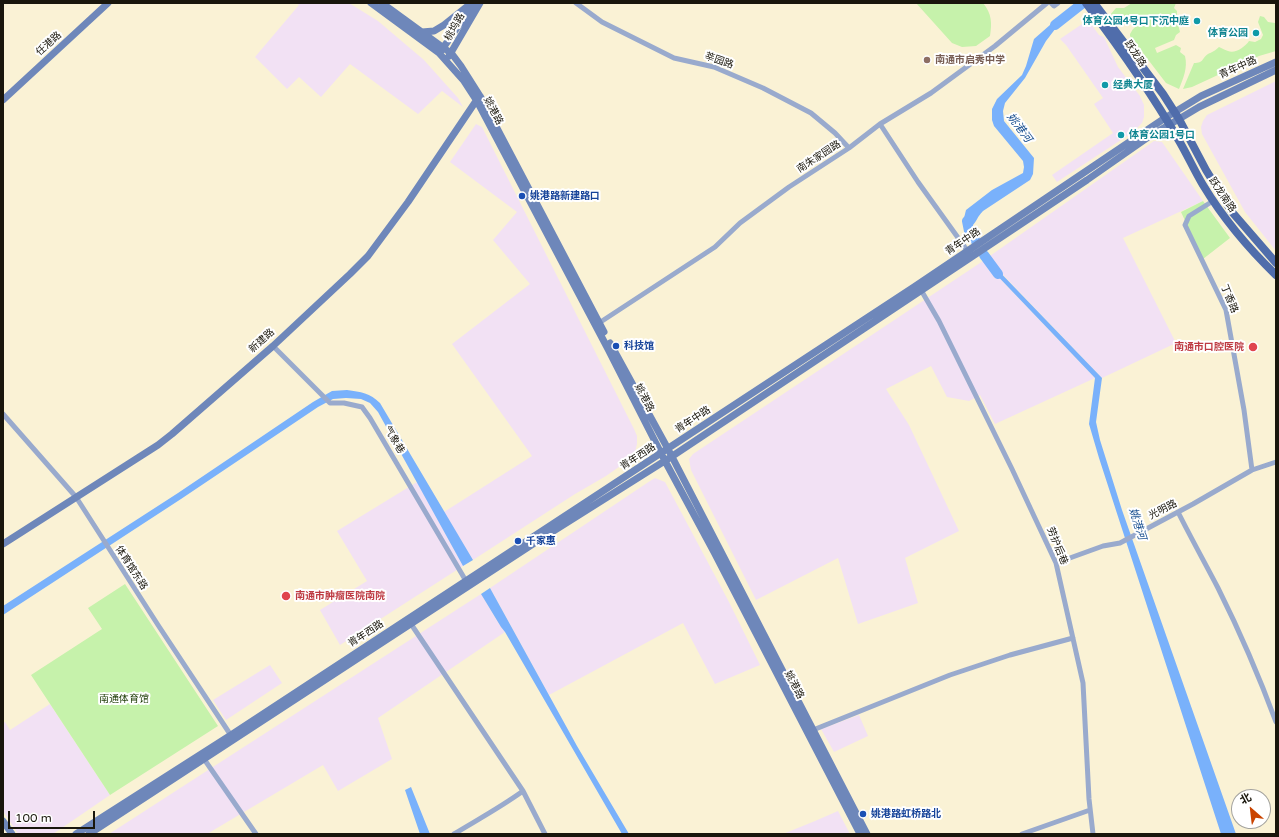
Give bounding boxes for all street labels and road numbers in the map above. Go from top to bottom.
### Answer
street label: 桃坞路 [442,11,468,43]
street label: 任港路 [34,30,64,58]
street label: 跃龙路 [1122,38,1148,70]
street label: 莘园路 [703,50,735,72]
street label: 青年中路 [1217,54,1259,82]
street label: 姚港路 [481,95,505,127]
street label: 南朱家园路 [795,138,843,176]
street label: 跃龙南路 [1206,175,1238,215]
street label: 青年中路 [943,226,983,258]
street label: 丁香路 [1218,283,1240,315]
street label: 新建路 [247,327,277,355]
street label: 姚港路 [632,382,656,414]
street label: 青年中路 [673,404,713,436]
street label: 气象巷 [381,424,407,456]
street label: 青年西路 [618,441,658,473]
street label: 光明路 [1147,498,1179,522]
street label: 劳护后巷 [1044,525,1070,567]
street label: 体育馆东路 [112,544,150,592]
street label: 青年西路 [346,618,386,650]
street label: 姚港路 [782,669,806,701]

